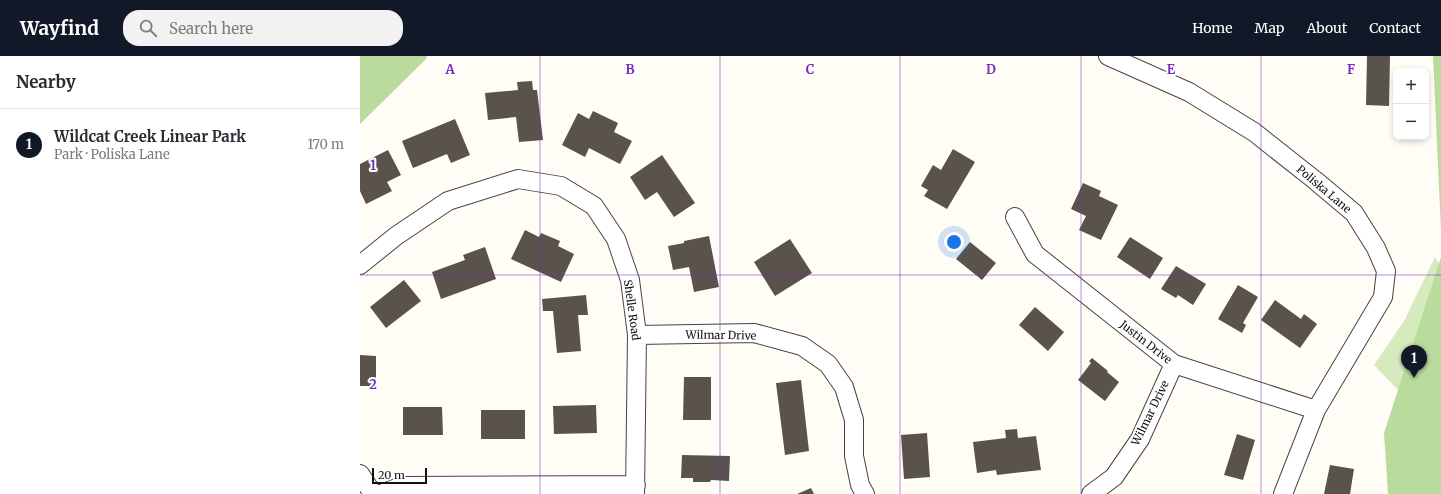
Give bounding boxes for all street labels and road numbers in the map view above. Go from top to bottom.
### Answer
street label: Poliska Lane [1294,162,1354,216]
street label: Shelle Road [621,279,643,342]
street label: Justin Drive [1116,317,1175,367]
street label: Wilmar Drive [684,327,757,343]
street label: Wilmar Drive [1128,378,1172,449]

